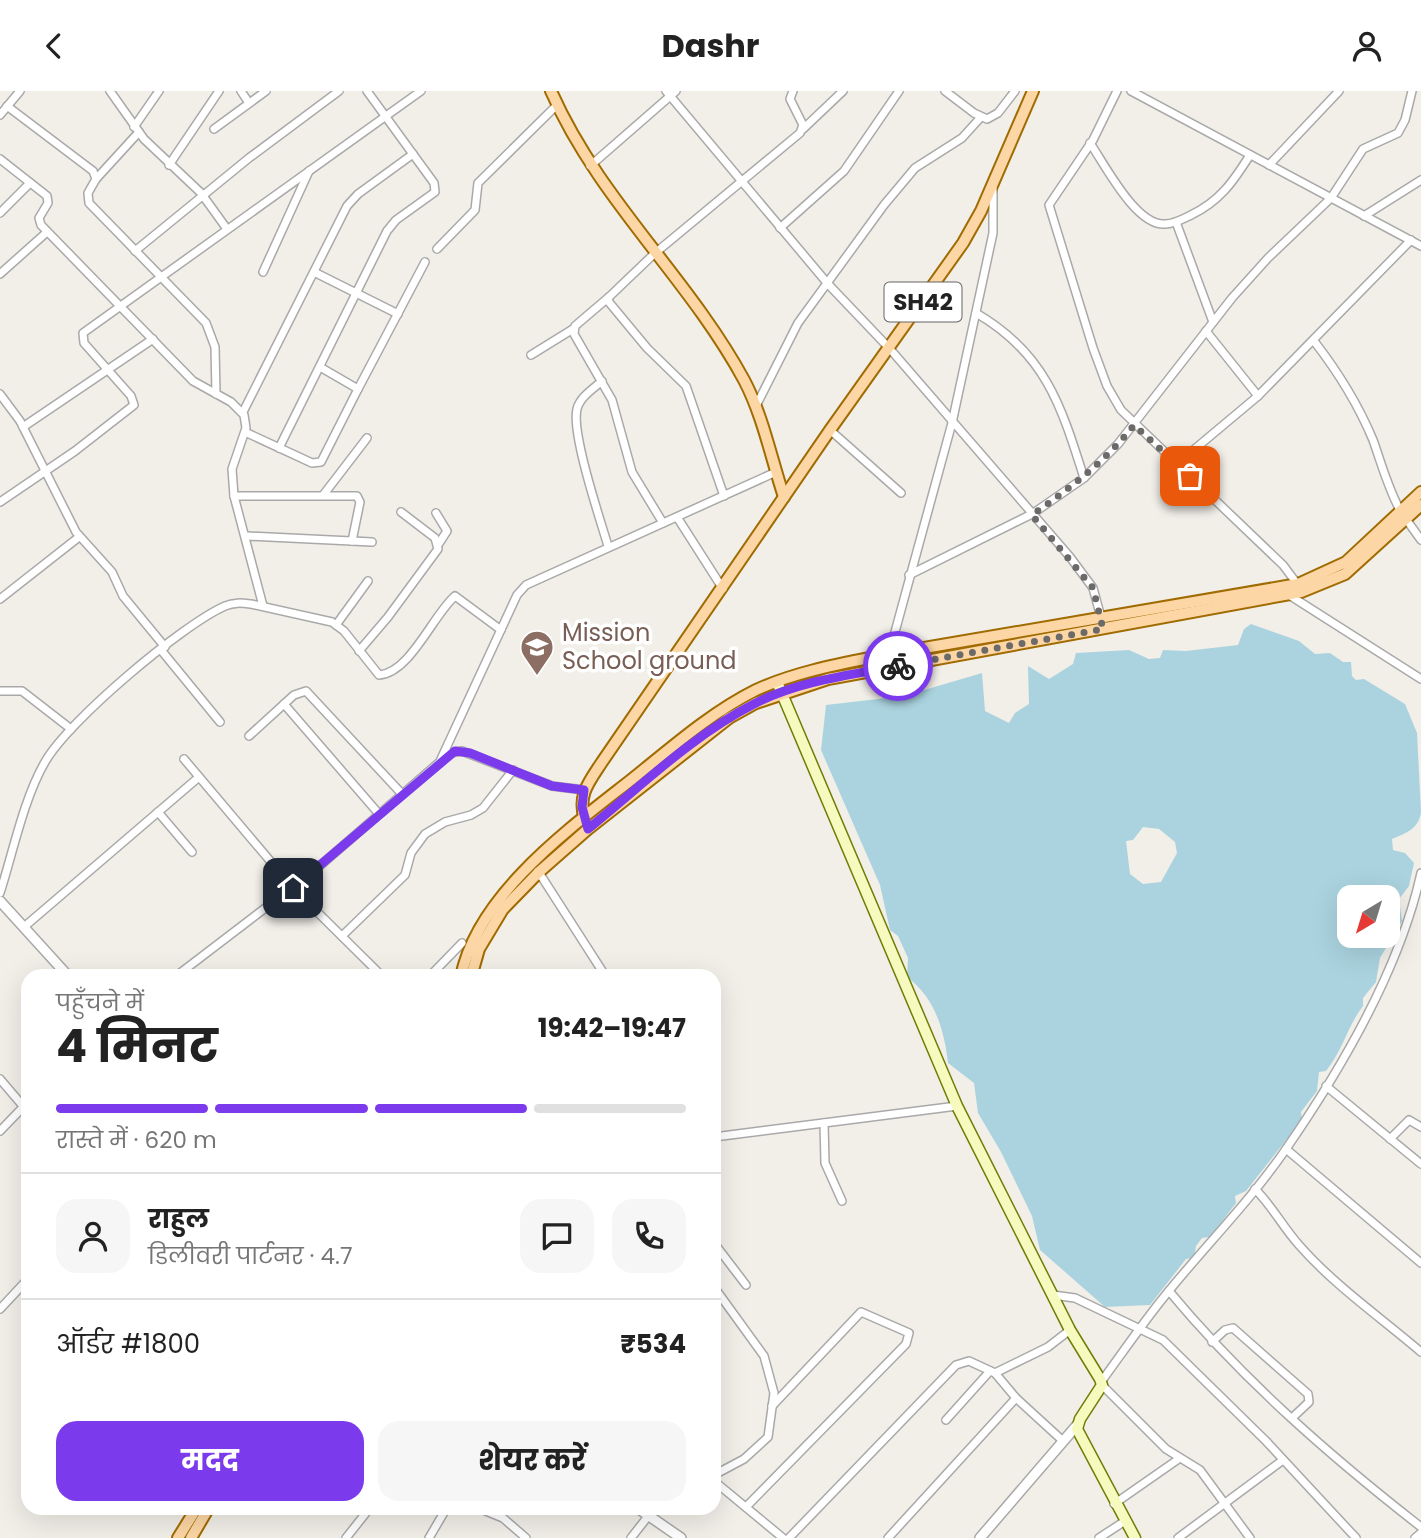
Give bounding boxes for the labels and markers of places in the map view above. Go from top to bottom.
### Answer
pin [1160,446,1220,506]
place label: Mission School ground [562,616,737,677]
school or university icon: Mission School ground [518,628,556,677]
pin [263,858,323,918]

